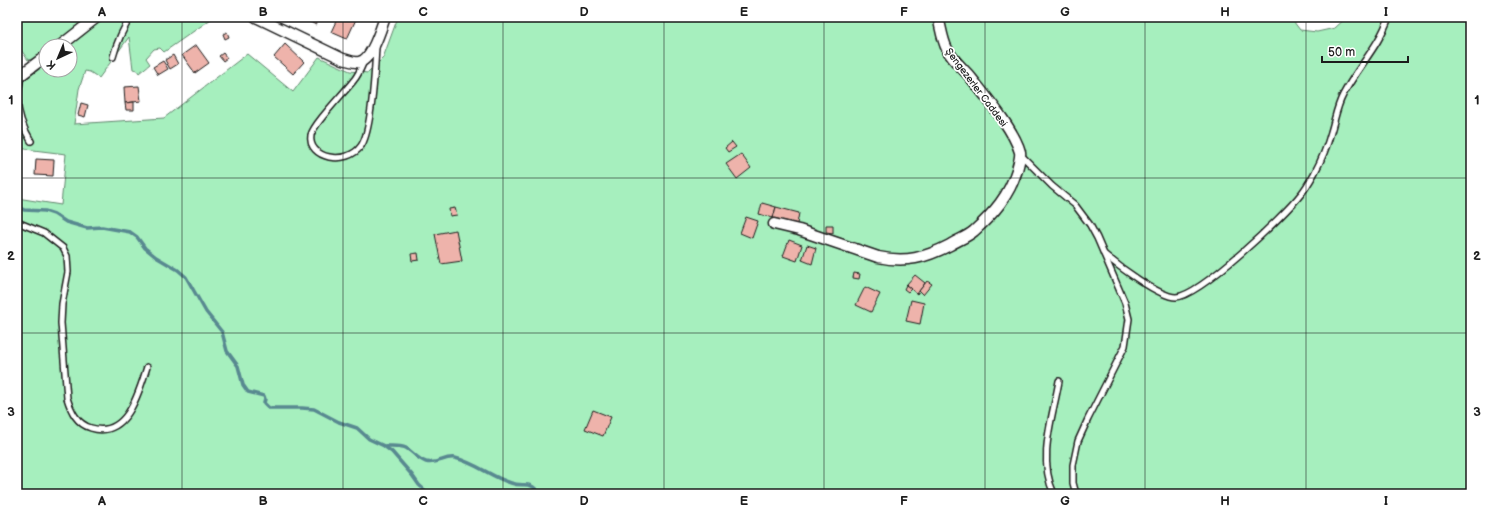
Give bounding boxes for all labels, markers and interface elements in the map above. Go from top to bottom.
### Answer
text: A [97,4,106,20]
text: B [258,4,268,20]
text: C [418,4,428,20]
text: D [579,4,589,20]
text: E [740,4,749,20]
text: F [900,4,908,20]
text: G [1060,4,1070,20]
text: H [1220,4,1230,20]
text: I [1384,4,1388,20]
north arrow [38,38,78,78]
scale bar [1322,38,1408,64]
text: 50 m [1328,45,1355,60]
street label: Şengezerler Caddesi [943,46,1010,129]
text: K [44,57,59,72]
text: 1 [8,92,14,108]
text: 1 [1474,92,1480,108]
text: 2 [7,248,15,264]
text: 2 [1473,248,1481,264]
text: 3 [7,404,15,420]
text: 3 [1473,404,1481,420]
text: A [97,493,106,509]
text: B [258,493,268,509]
text: C [418,493,428,509]
text: D [579,493,589,509]
text: E [740,493,749,509]
text: F [900,493,908,509]
text: G [1060,493,1070,509]
text: H [1220,493,1230,509]
text: I [1384,493,1388,509]

